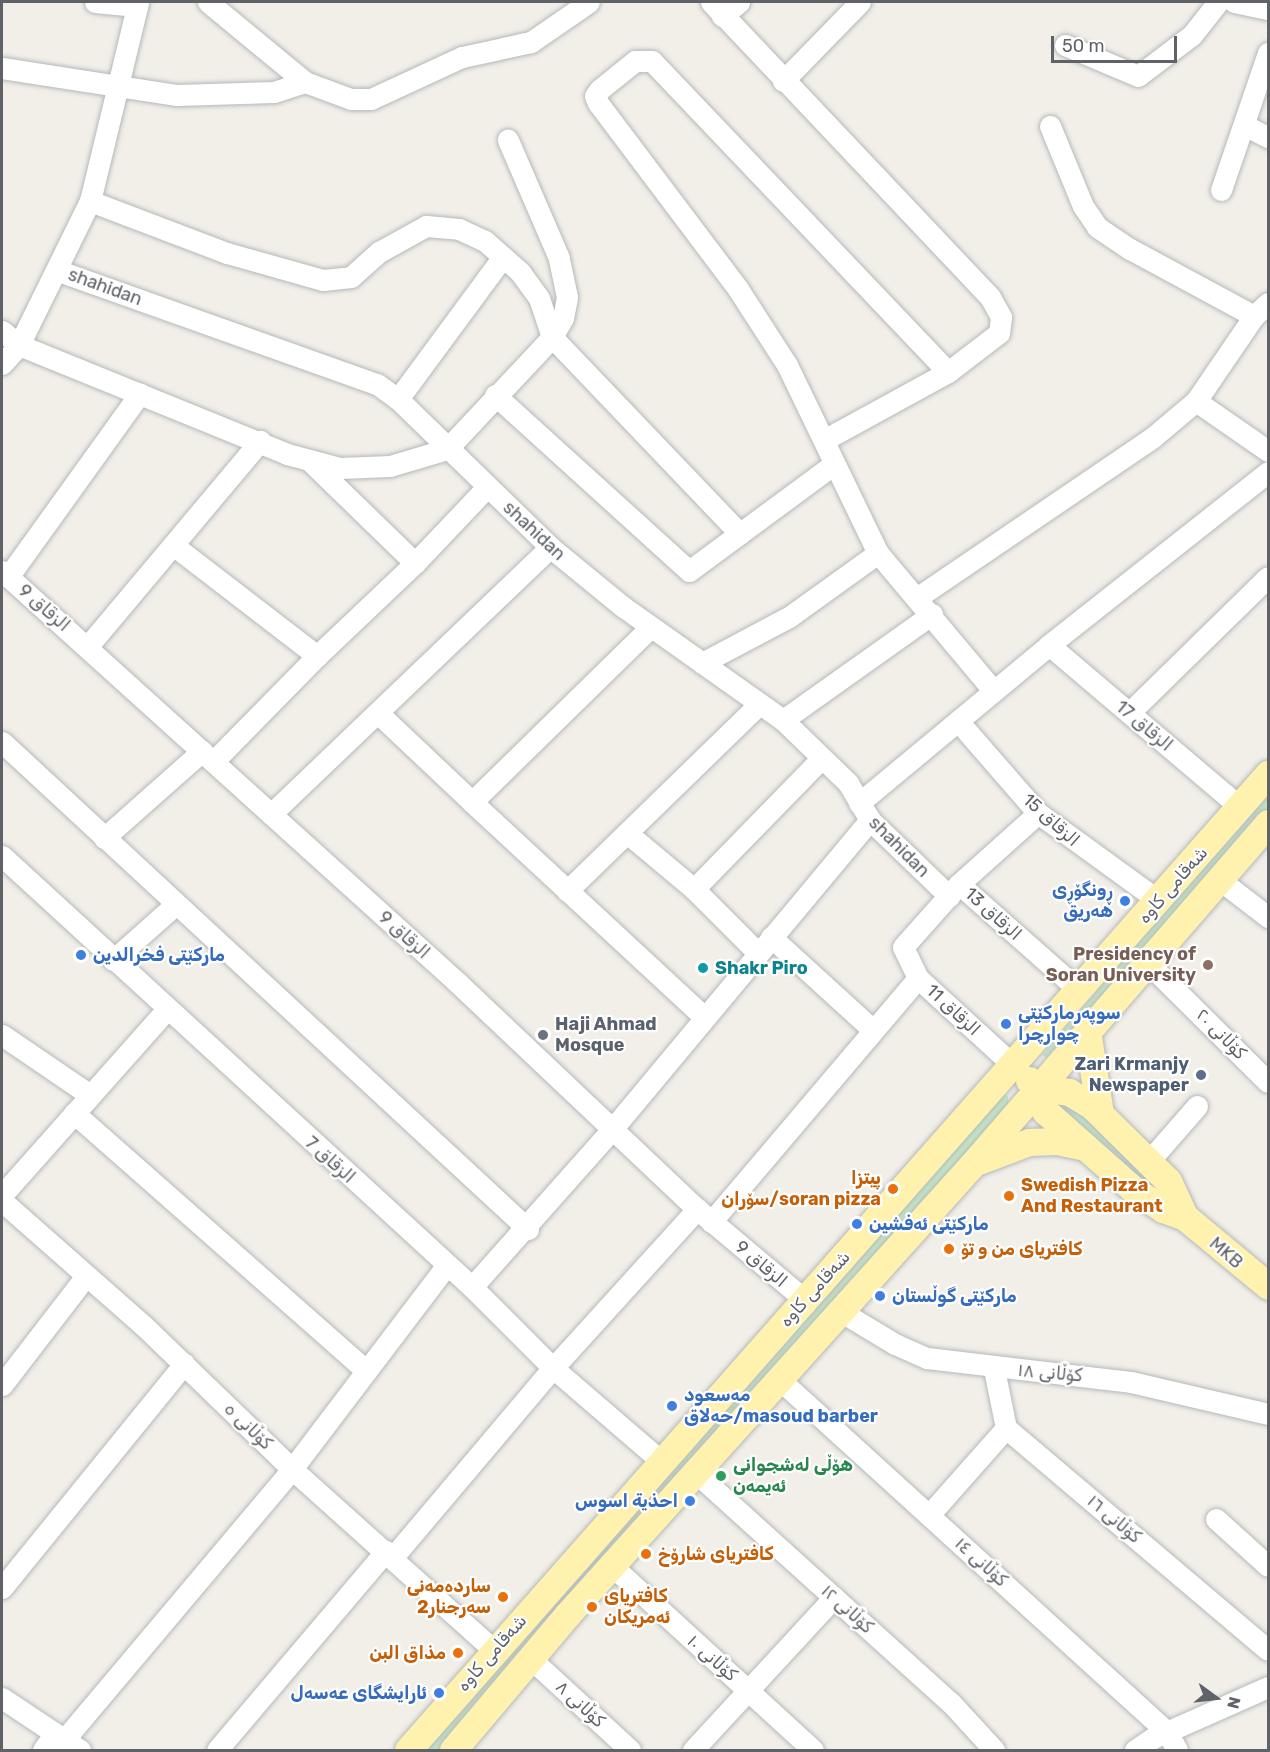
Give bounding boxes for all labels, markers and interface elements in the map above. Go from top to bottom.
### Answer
scale bar [1054,24,1180,62]
text: 50 m [1062,35,1105,57]
street label: shahidan [65,264,145,310]
street label: shahidan [498,497,570,565]
street label: الزقاق 9 [14,580,74,636]
street label: الزقاق 17 [1111,696,1177,756]
street label: الزقاق 15 [1018,789,1084,851]
street label: shahidan [864,812,934,882]
street label: شەقامی کاوە [1134,842,1212,928]
place label: ڕونگۆڕی هەریق [1052,880,1113,922]
street label: الزقاق 13 [960,883,1026,945]
marker: ڕونگۆڕی هەریق [1118,894,1132,908]
street label: الزقاق 9 [374,906,434,964]
place label: مارکێتی فخرالدین [93,944,225,966]
place label: Presidency of Soran University [1046,944,1196,986]
marker: مارکێتی فخرالدین [74,948,88,962]
place label: Shakr Piro [715,957,808,979]
marker: Presidency of Soran University [1201,958,1215,972]
marker: Shakr Piro [696,961,710,975]
street label: الزقاق 11 [922,980,984,1040]
place label: سوپەرمارکێتی چوارچرا [1018,1003,1121,1046]
street label: کۆڵانی ٢٠ [1192,1004,1250,1064]
place label: Haji Ahmad Mosque [555,1014,657,1056]
marker: سوپەرمارکێتی چوارچرا [999,1017,1013,1031]
marker: Haji Ahmad Mosque [536,1028,550,1042]
place label: Zari Krmanjy Newspaper [1075,1054,1189,1096]
marker: Zari Krmanjy Newspaper [1194,1068,1208,1082]
street label: الزقاق 7 [301,1132,359,1188]
place label: پیتزا سۆران/soran pizza [722,1168,881,1210]
place label: Swedish Pizza And Restaurant [1021,1175,1163,1218]
marker: پیتزا سۆران/soran pizza [886,1182,900,1196]
marker: Swedish Pizza And Restaurant [1002,1189,1016,1203]
place label: مارکێتی ئەفشین [869,1213,989,1235]
marker: مارکێتی ئەفشین [850,1217,864,1231]
street label: MKB [1205,1233,1247,1273]
street label: الزقاق 9 [731,1236,791,1292]
place label: کافتریای من و تۆ [961,1238,1082,1260]
marker: کافتریای من و تۆ [942,1242,956,1256]
street label: شەقامی کاوە [775,1246,855,1332]
place label: مارکێتی گوڵستان [892,1285,1017,1307]
marker: مارکێتی گوڵستان [873,1289,887,1303]
street label: کۆڵانی ١٨ [1017,1359,1083,1387]
place label: مەسعود حەلاق/masoud barber [684,1385,877,1428]
street label: کۆڵانی ٥ [219,1398,277,1454]
marker: مەسعود حەلاق/masoud barber [665,1399,679,1413]
place label: هۆڵی لەشجوانی ئەیمەن [733,1455,853,1498]
marker: هۆڵی لەشجوانی ئەیمەن [714,1469,728,1483]
place label: احذية اسوس [575,1490,678,1512]
street label: کۆڵانی ١٦ [1083,1490,1145,1548]
marker: احذية اسوس [683,1494,697,1508]
street label: کۆڵانی ١٤ [950,1533,1012,1591]
place label: کافتریای شارۆخ [658,1543,774,1565]
marker: کافتریای شارۆخ [639,1547,653,1561]
place label: ساردەمەنی سەرجنار2 [407,1576,491,1618]
street label: کۆڵانی ١٢ [817,1580,877,1638]
place label: کافتریای ئەمریکان [604,1586,671,1628]
marker: ساردەمەنی سەرجنار2 [496,1590,510,1604]
marker: کافتریای ئەمریکان [585,1600,599,1614]
street label: شەقامی کاوە [453,1610,531,1696]
street label: کۆڵانی ١٠ [683,1630,741,1686]
place label: مذاق البن [369,1642,446,1664]
marker: مذاق البن [451,1646,465,1660]
north arrow [1186,1668,1246,1728]
street label: کۆڵانی ٨ [551,1676,609,1732]
place label: ئارايشگاى عەسەل [290,1682,427,1704]
marker: ئارايشگاى عەسەل [432,1686,446,1700]
text: N [1223,1695,1245,1711]

